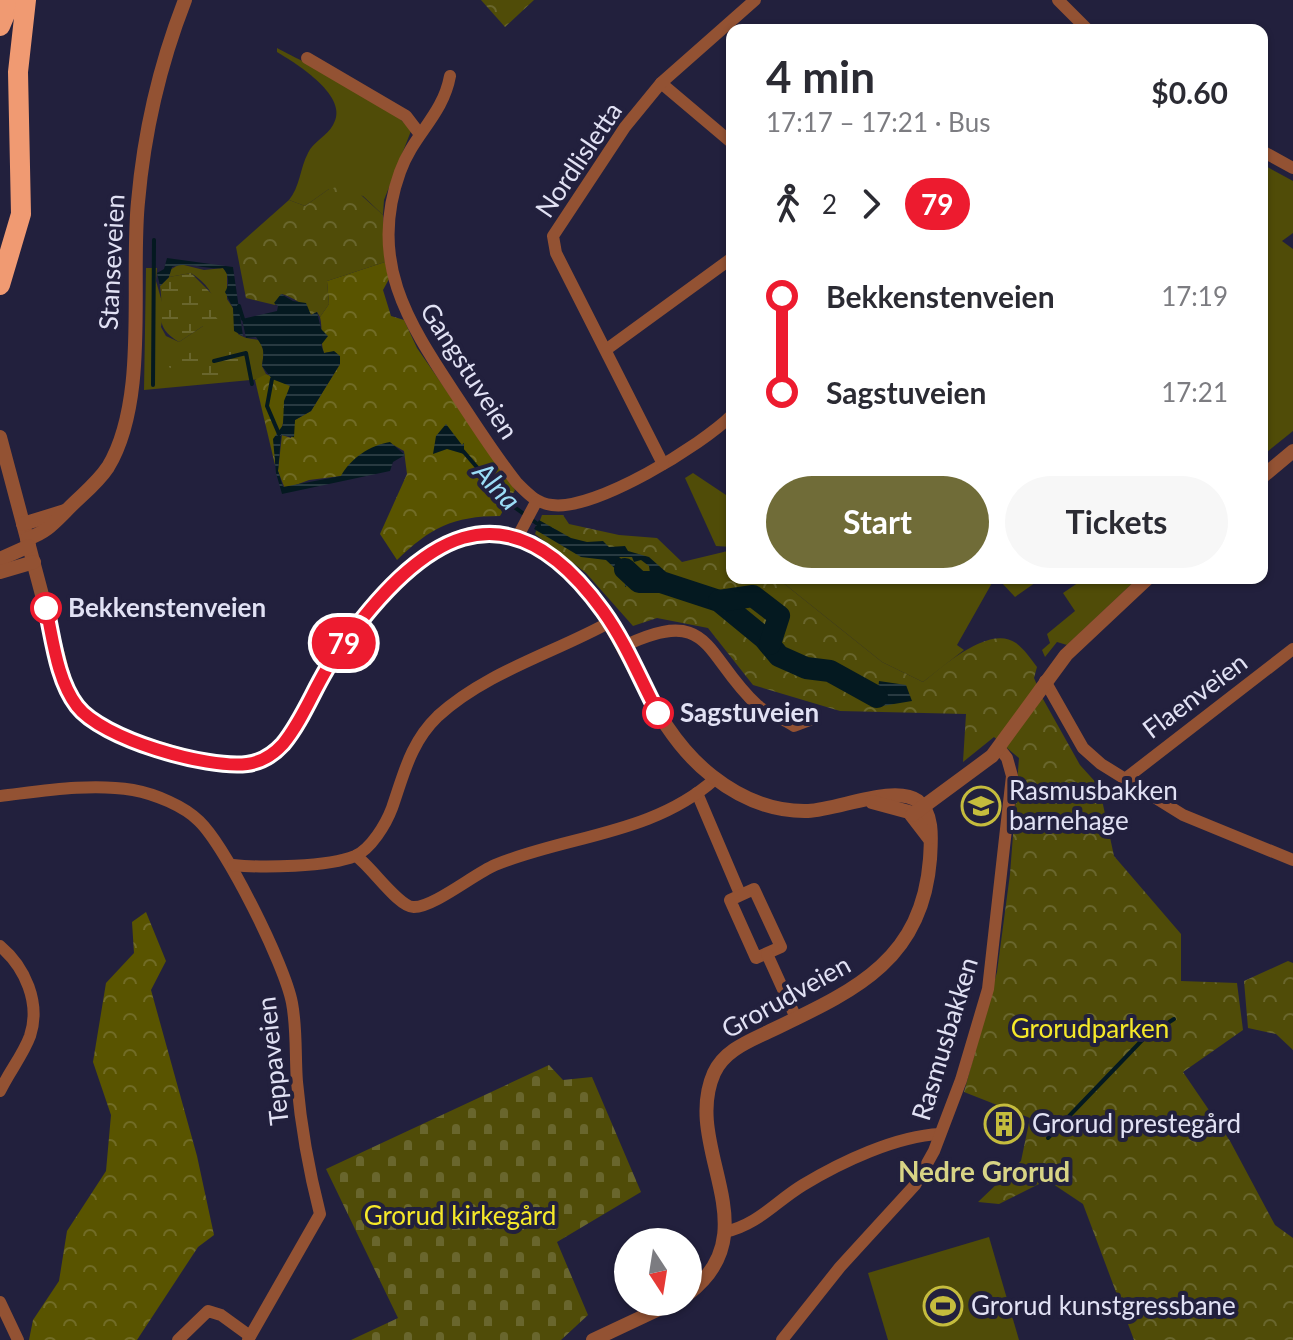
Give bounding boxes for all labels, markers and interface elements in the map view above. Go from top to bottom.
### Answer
text: 4 min [766,50,875,102]
text: $0.60 [1151,74,1228,110]
street label: Nordlisletta [528,96,628,223]
text: 17:17 – 17:21 · Bus [766,106,990,138]
icon: walk [766,182,810,226]
icon: forward [849,182,893,226]
text: 79 [921,187,954,221]
text: 2 [822,188,837,220]
street label: Stanseveien [91,193,131,331]
text: Bekkenstenveien [826,278,1055,314]
text: 17:19 [1161,280,1228,312]
street label: Gangstuveien [414,296,526,445]
text: Sagstuveien [826,374,987,410]
text: 17:21 [1161,376,1228,408]
water label: Alna [467,454,528,516]
button: Start [766,476,989,568]
button: Tickets [1005,476,1228,568]
place label: Bekkenstenveien [68,591,266,623]
marker: Bekkenstenveien [31,593,61,623]
line badge: 79 [308,617,380,669]
text: 79 [328,626,360,660]
street label: Flaenveien [1136,645,1253,745]
place label: Sagstuveien [680,696,819,728]
marker: Sagstuveien [643,698,673,728]
place label: Rasmusbakken barnehage [1009,774,1178,836]
school or university icon: Rasmusbakken barnehage [960,785,1002,827]
street label: Grorudveien [716,948,855,1045]
street label: Rasmusbakken [904,953,984,1124]
street label: Teppaveien [249,995,295,1127]
park label: Grorudparken [1011,1012,1169,1044]
building icon: Grorud prestegård [983,1103,1025,1145]
place label: Grorud prestegård [1032,1107,1241,1139]
district label: Nedre Grorud [898,1154,1070,1188]
park label: Grorud kirkegård [364,1199,556,1231]
north arrow [614,1228,702,1316]
map controls [614,1228,702,1316]
sports icon: Grorud kunstgressbane [922,1285,964,1327]
place label: Grorud kunstgressbane [971,1289,1236,1321]

